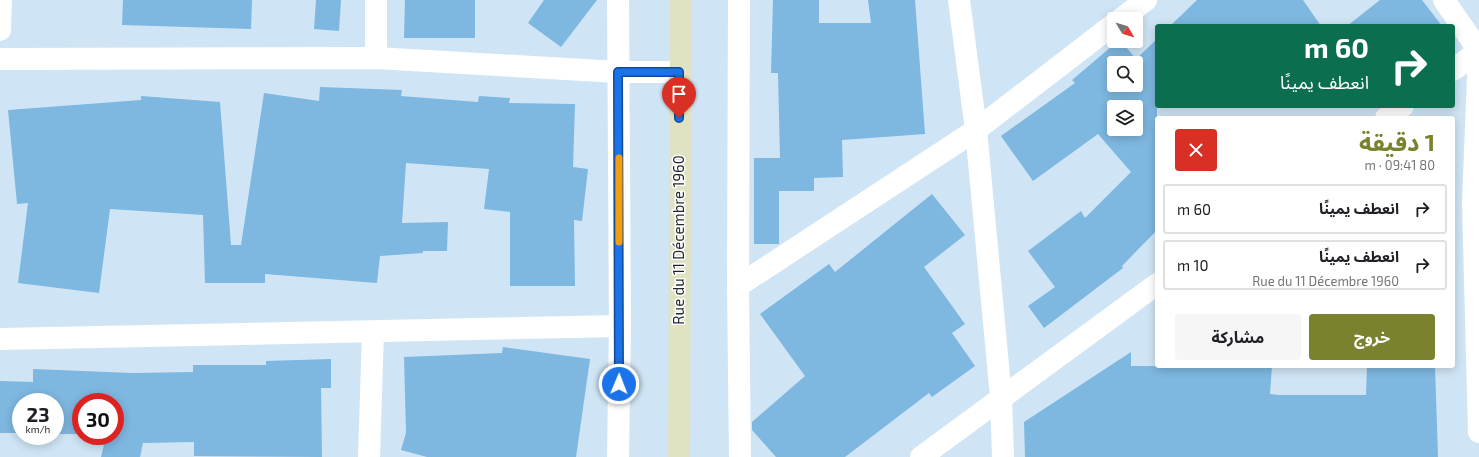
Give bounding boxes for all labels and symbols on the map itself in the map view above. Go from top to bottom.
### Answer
north arrow [1107,12,1143,48]
pin [662,77,696,118]
street label: Rue du 11 Décembre 1960 [669,155,687,325]
position arrow [598,363,640,405]
speed limit sign: 30 [72,393,124,445]

